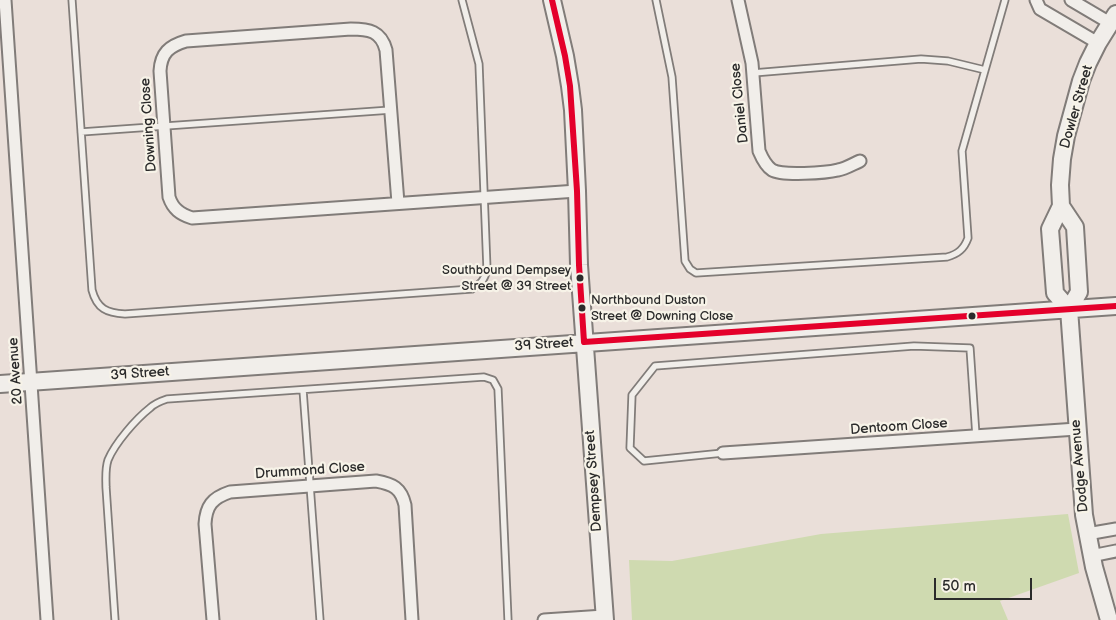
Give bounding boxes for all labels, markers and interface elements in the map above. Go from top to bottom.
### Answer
street label: Daniel Close [727,62,753,144]
street label: Dowler Street [1057,63,1097,151]
street label: Downing Close [137,77,161,173]
place label: Southbound Dempsey Street @ 39 Street [442,263,571,294]
marker: Southbound Dempsey Street @ 39 Street [575,273,585,283]
place label: Northbound Duston Street @ Downing Close [591,293,733,324]
marker: Northbound Duston Street @ Downing Close [577,303,587,313]
unlabelled marker [967,311,977,321]
street label: 39 Street [514,335,574,355]
street label: 20 Avenue [5,337,27,405]
street label: 39 Street [110,364,170,384]
street label: Dentoom Close [850,415,948,439]
street label: Dodge Avenue [1068,419,1092,513]
street label: Dempsey Street [582,430,606,532]
street label: Drummond Close [255,459,365,483]
scale bar [936,568,1034,600]
text: 50 m [942,577,976,596]

